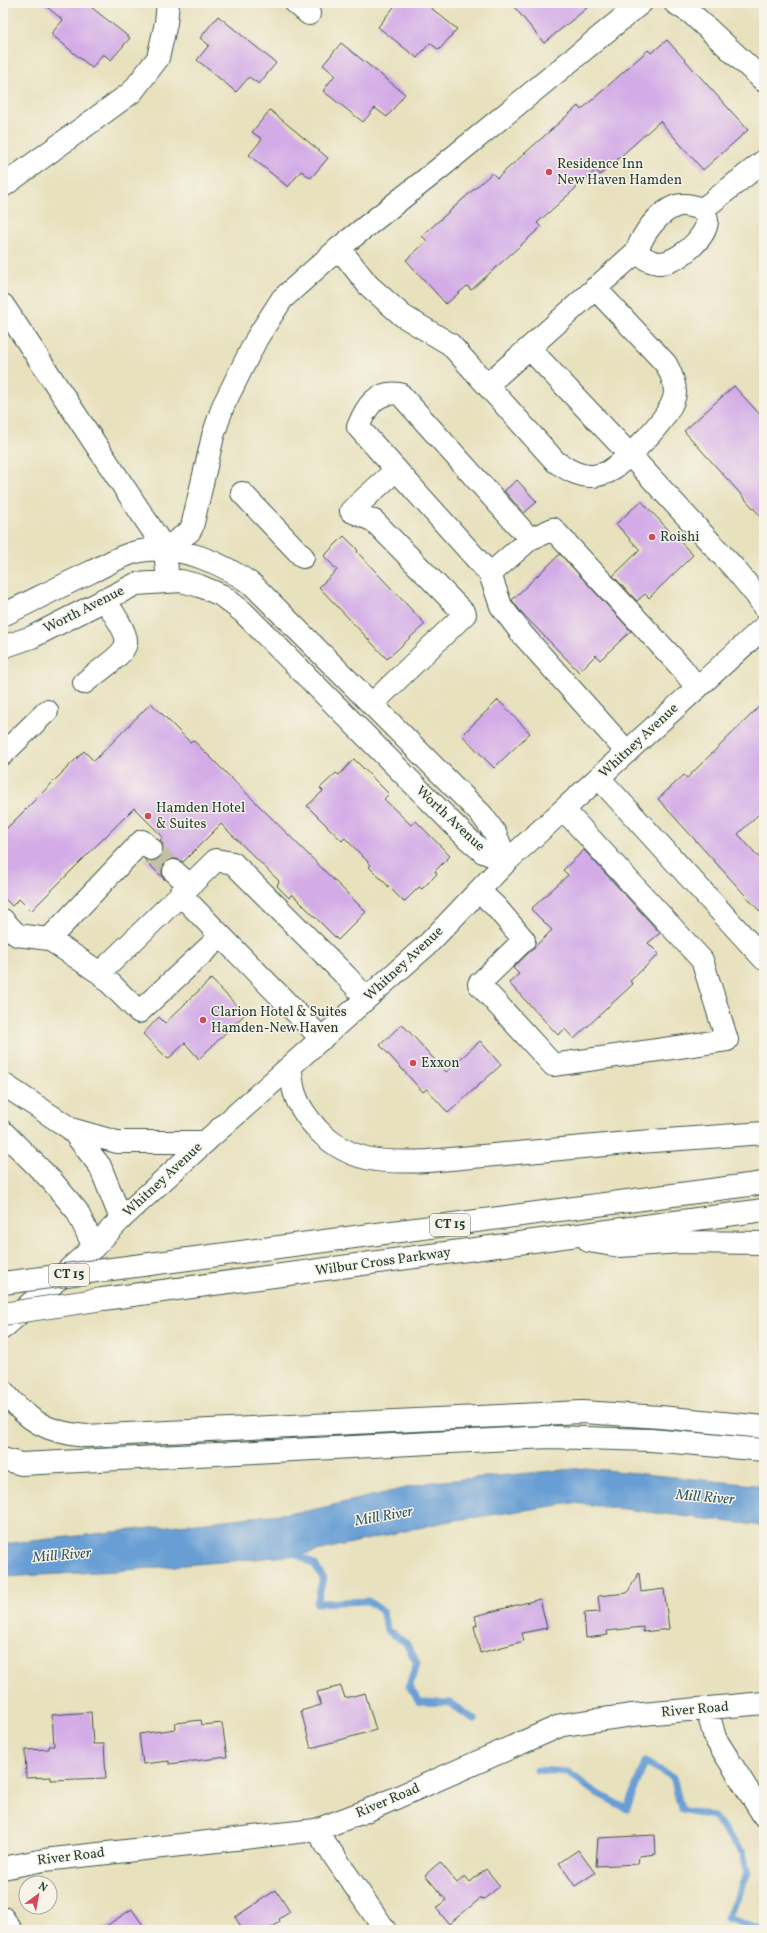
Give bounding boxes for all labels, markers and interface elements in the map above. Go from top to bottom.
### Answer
place label: Residence Inn New Haven Hamden [557,155,682,190]
marker: Residence Inn New Haven Hamden [544,167,554,177]
place label: Roishi [660,528,700,547]
marker: Roishi [647,532,657,542]
street label: Worth Avenue [40,581,128,638]
street label: Whitney Avenue [595,699,683,783]
street label: Worth Avenue [411,782,489,856]
place label: Hamden Hotel & Suites [156,799,245,834]
marker: Hamden Hotel & Suites [143,811,153,821]
street label: Whitney Avenue [360,922,448,1006]
place label: Clarion Hotel & Suites Hamden-New Haven [211,1003,347,1038]
marker: Clarion Hotel & Suites Hamden-New Haven [198,1015,208,1025]
place label: Exxon [421,1054,460,1073]
marker: Exxon [408,1058,418,1068]
street label: Whitney Avenue [119,1138,207,1222]
road number: CT 15 [430,1214,470,1236]
street label: Wilbur Cross Parkway [314,1243,453,1281]
road number: CT 15 [49,1264,89,1286]
water label: Mill River [674,1485,736,1511]
water label: Mill River [352,1501,415,1533]
water label: Mill River [31,1543,93,1569]
street label: River Road [660,1698,730,1722]
street label: River Road [353,1779,423,1823]
street label: River Road [36,1843,106,1871]
north arrow [18,1875,58,1915]
text: N [35,1879,50,1896]

